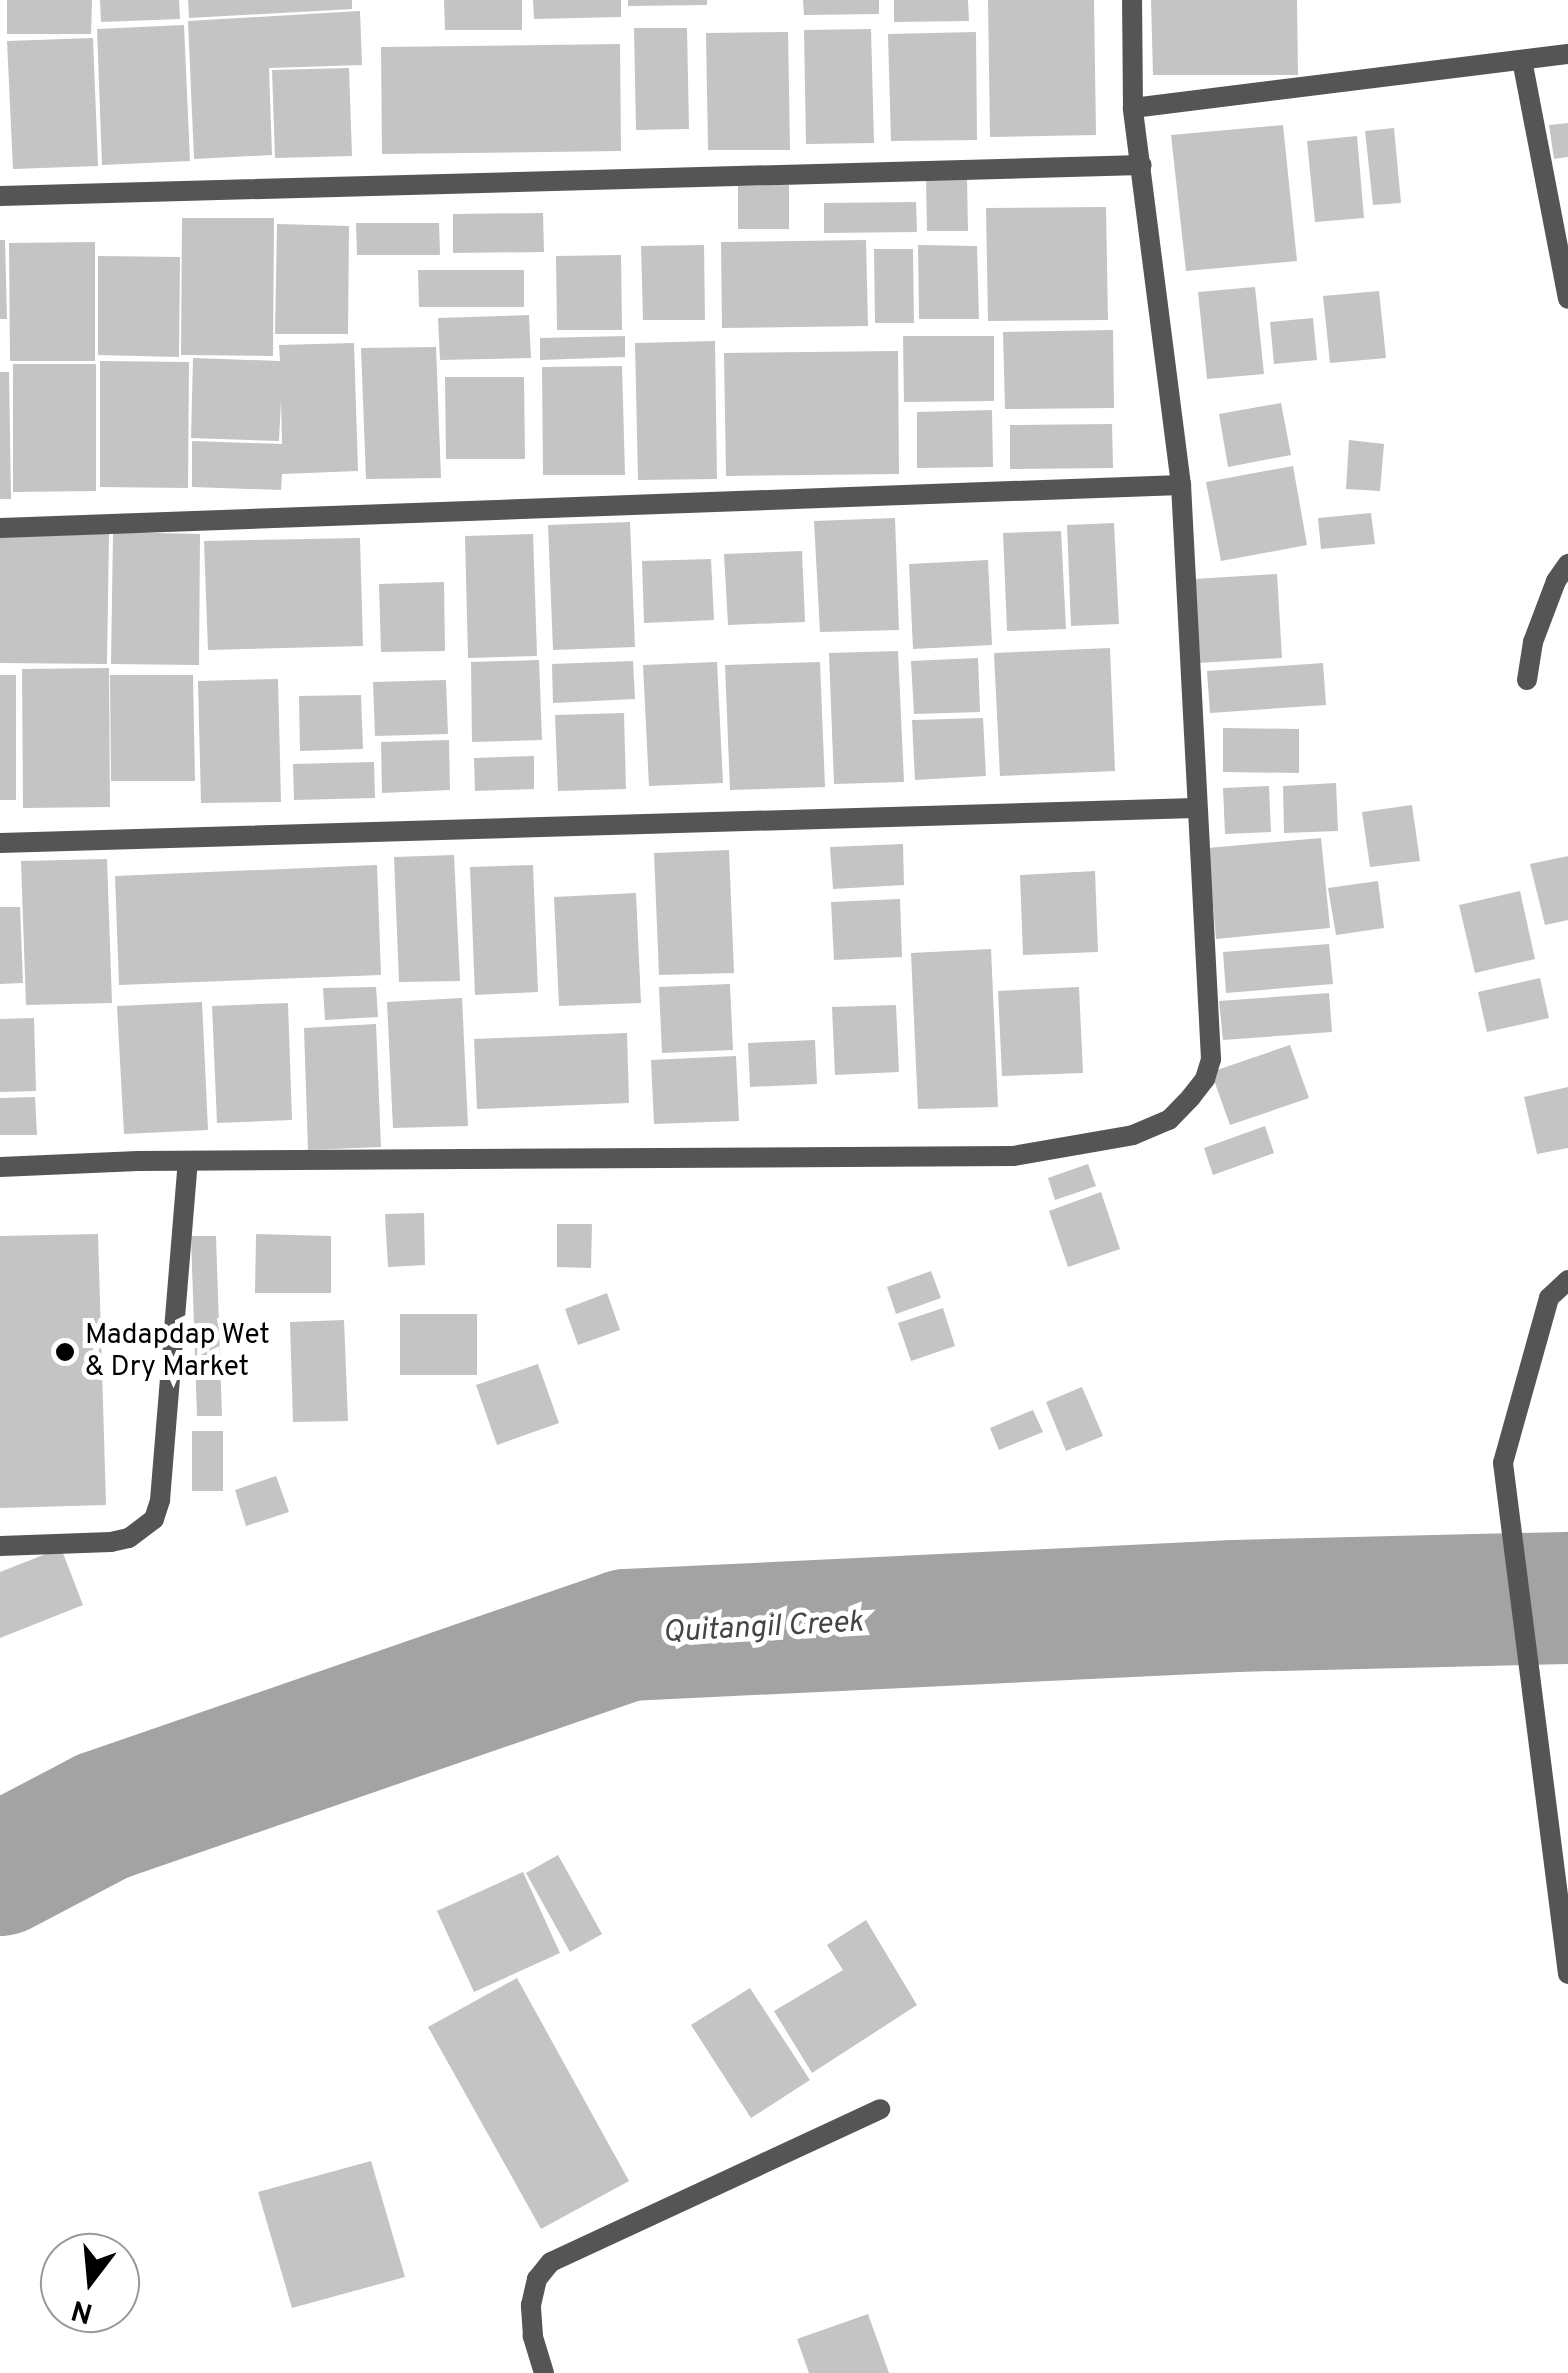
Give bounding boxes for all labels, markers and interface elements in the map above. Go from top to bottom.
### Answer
place label: Madapdap Wet & Dry Market [85,1319,270,1385]
marker: Madapdap Wet & Dry Market [54,1341,76,1363]
water label: Quitangil Creek [662,1606,864,1652]
north arrow [40,2233,140,2333]
text: N [68,2290,97,2330]

